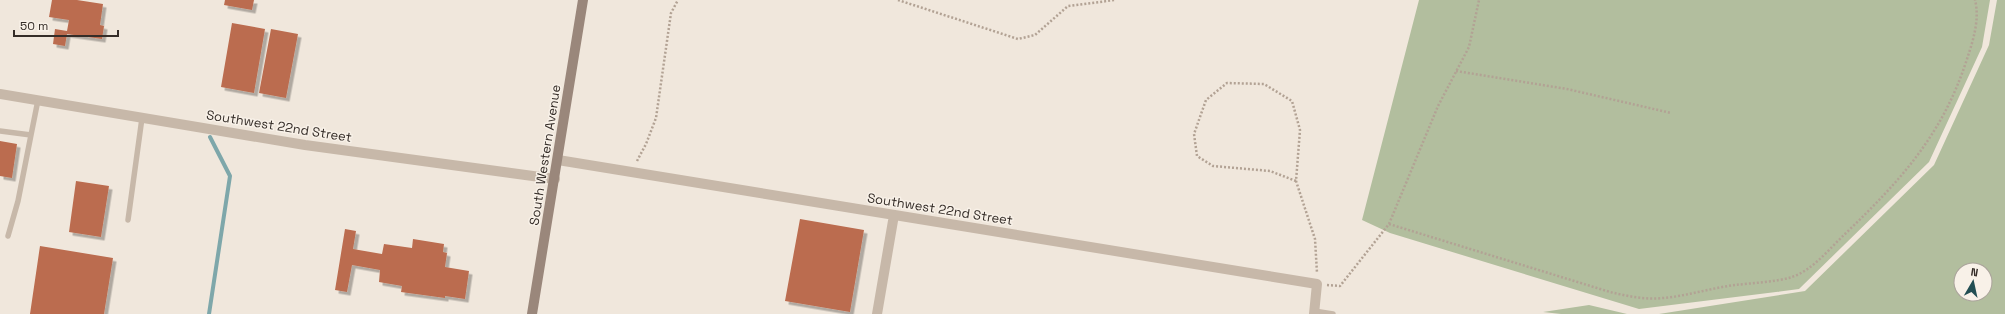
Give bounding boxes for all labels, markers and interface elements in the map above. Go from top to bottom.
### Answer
scale bar [14,12,118,38]
text: 50 m [20,18,48,34]
street label: South Western Avenue [525,83,565,227]
street label: Southwest 22nd Street [205,106,353,146]
street label: Southwest 22nd Street [866,189,1014,229]
north arrow [1953,262,1993,302]
text: N [1970,265,1979,280]

